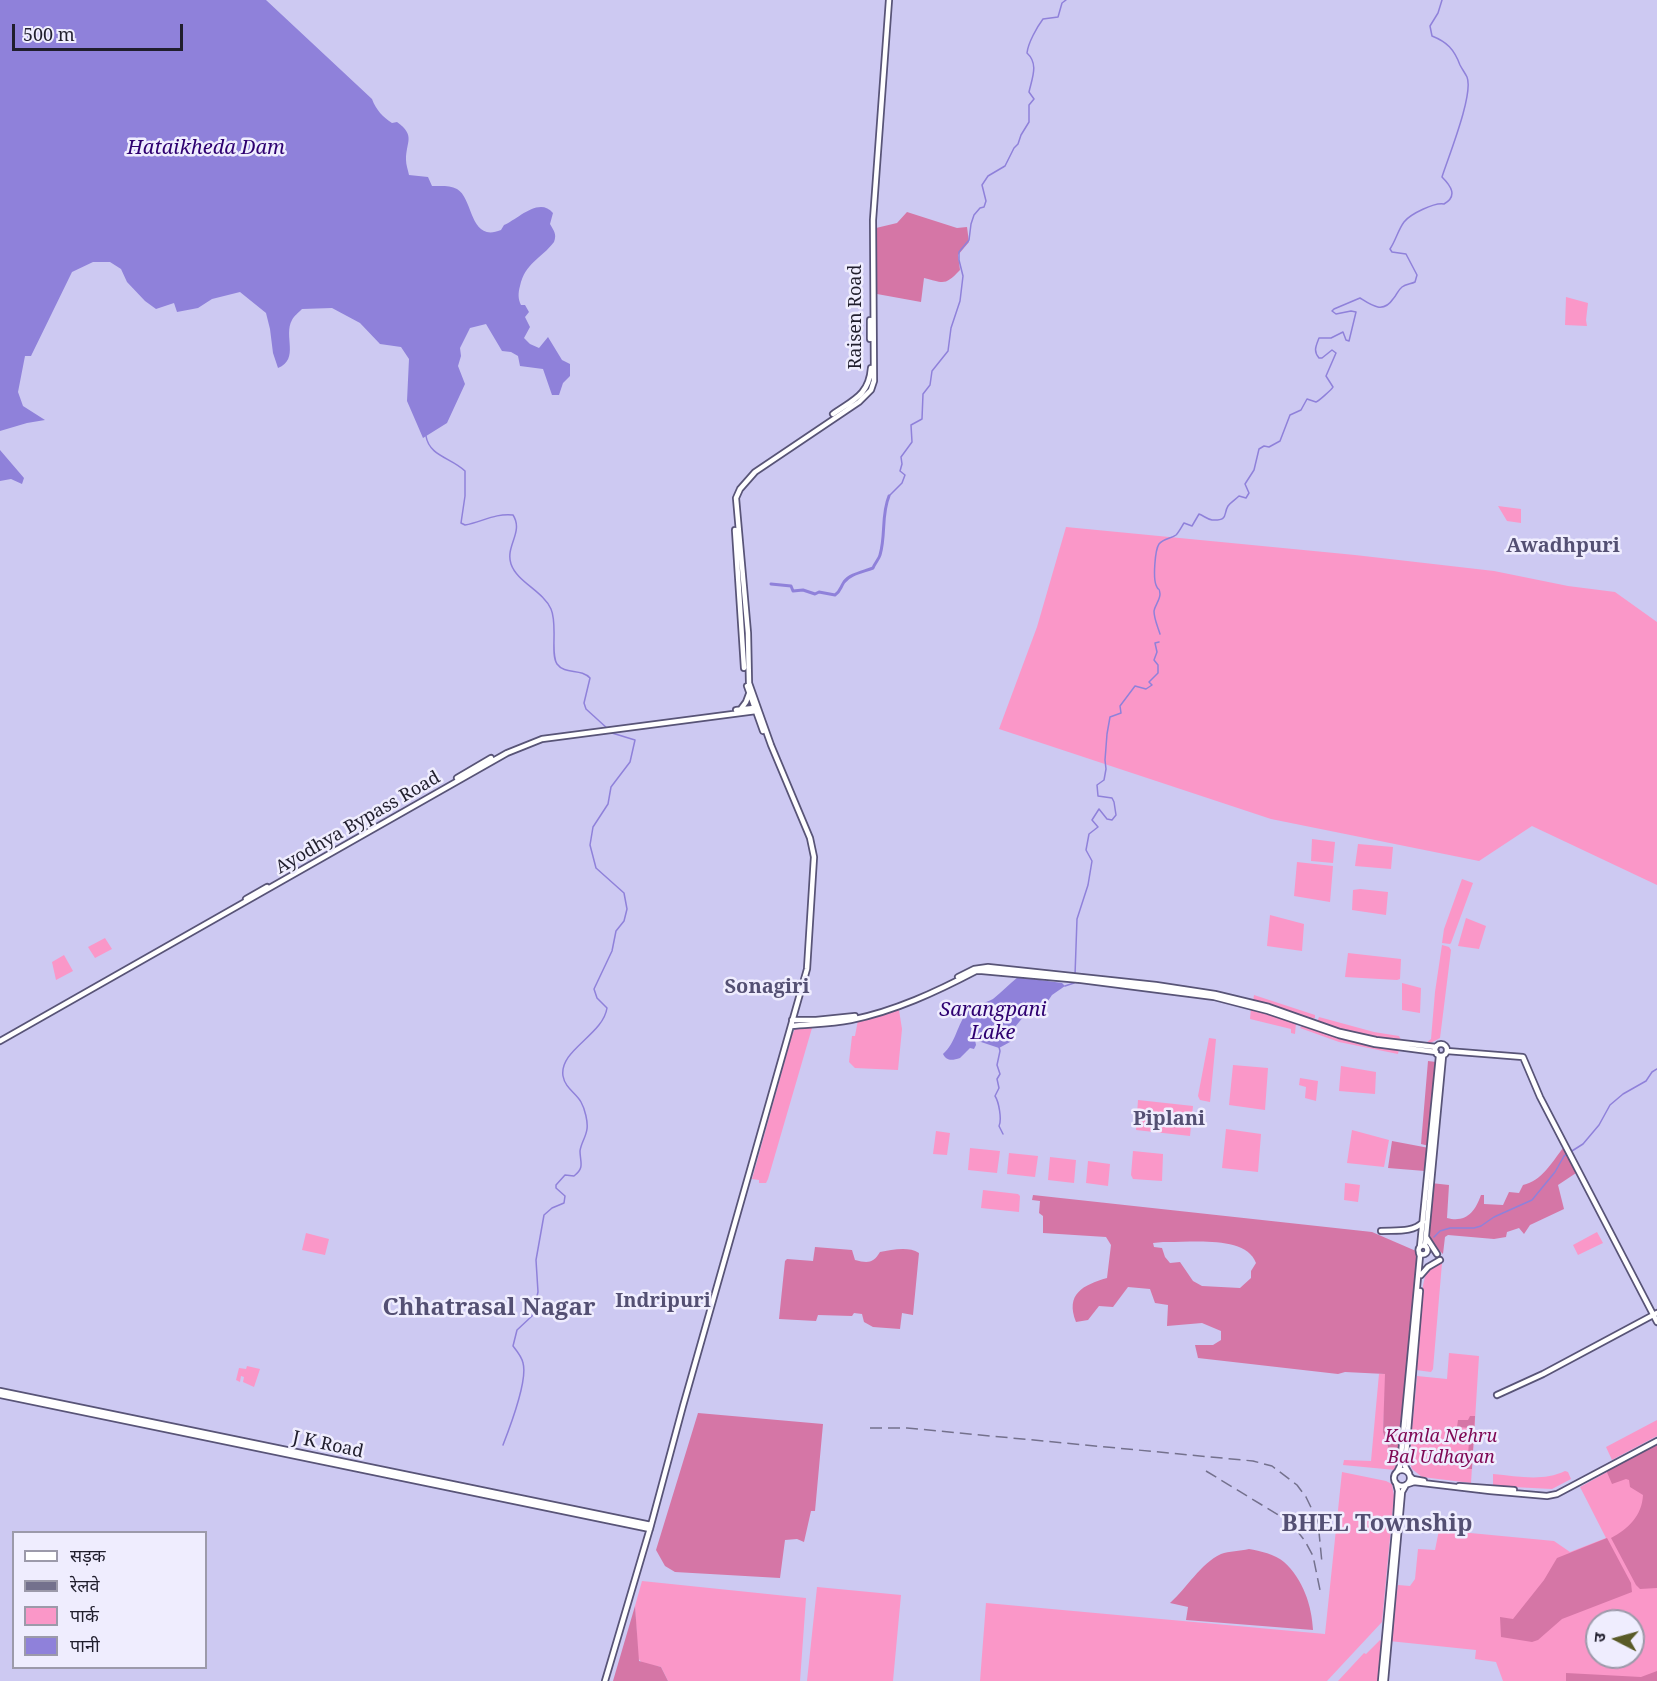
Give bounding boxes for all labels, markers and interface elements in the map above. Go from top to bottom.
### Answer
scale bar [15,12,186,50]
text: 500 m [23,22,75,46]
water label: Hataikheda Dam [127,136,285,160]
street label: Raisen Road [845,264,867,370]
district label: Awadhpuri [1506,534,1620,558]
street label: Ayodhya Bypass Road [272,767,444,879]
district label: Sonagiri [725,975,809,999]
water label: Sarangpani Lake [939,998,1047,1045]
district label: Piplani [1133,1107,1205,1131]
district label: Indripuri [615,1289,711,1313]
district label: Chhatrasal Nagar [383,1294,595,1322]
park label: Kamla Nehru Bal Udhayan [1385,1426,1497,1468]
street label: J K Road [291,1427,365,1463]
district label: BHEL Township [1282,1510,1472,1538]
legend [12,1531,207,1669]
text: सड़क [70,1543,106,1567]
text: रेलवे [70,1573,100,1597]
text: पार्क [70,1603,99,1627]
north arrow [1585,1609,1645,1669]
text: उ [1588,1632,1611,1643]
text: पानी [70,1633,100,1657]

